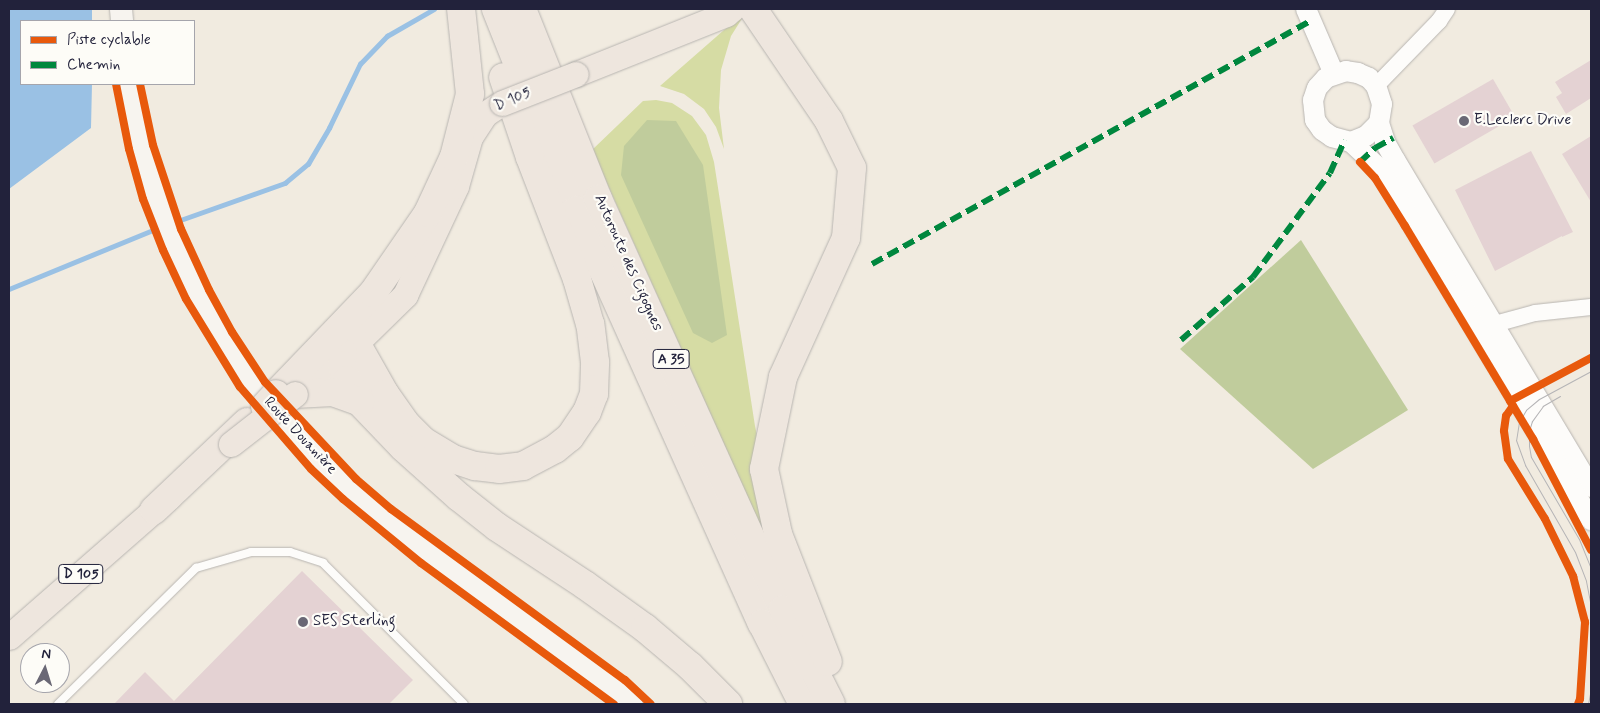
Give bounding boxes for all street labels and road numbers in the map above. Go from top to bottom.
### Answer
street label: D 105 [492,84,534,116]
street label: Autoroute des Cigognes [590,192,666,334]
road number: A 35 [652,348,690,370]
street label: Route Douanière [260,394,340,478]
road number: D 105 [57,562,105,586]

